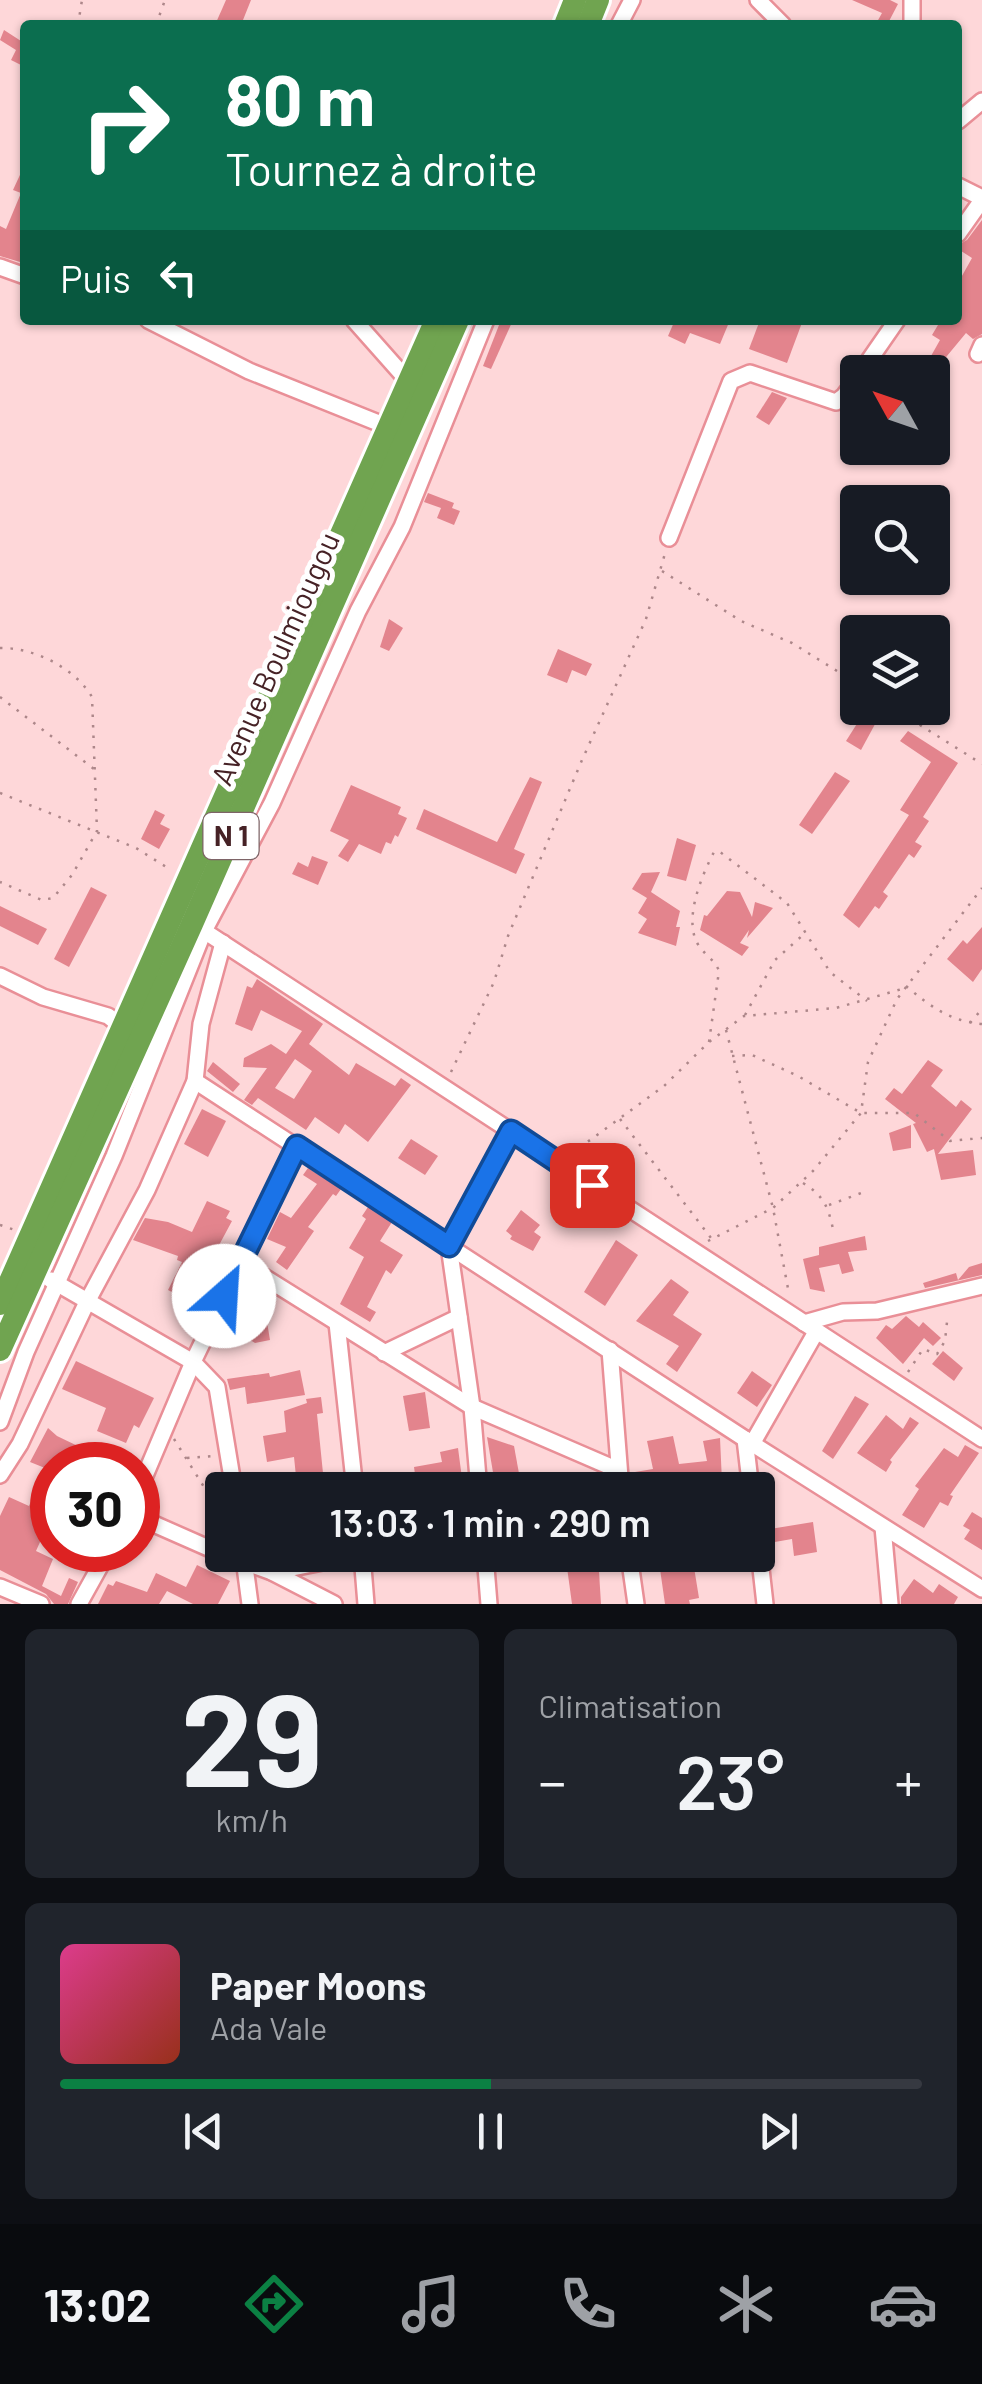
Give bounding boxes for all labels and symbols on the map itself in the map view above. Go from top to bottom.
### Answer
north arrow [840,355,950,465]
street label: Avenue Boulmiougou [202,526,346,790]
road number: N 1 [204,813,258,859]
pin [550,1143,635,1228]
position arrow [172,1244,276,1348]
speed limit sign: 30 [30,1442,160,1572]

